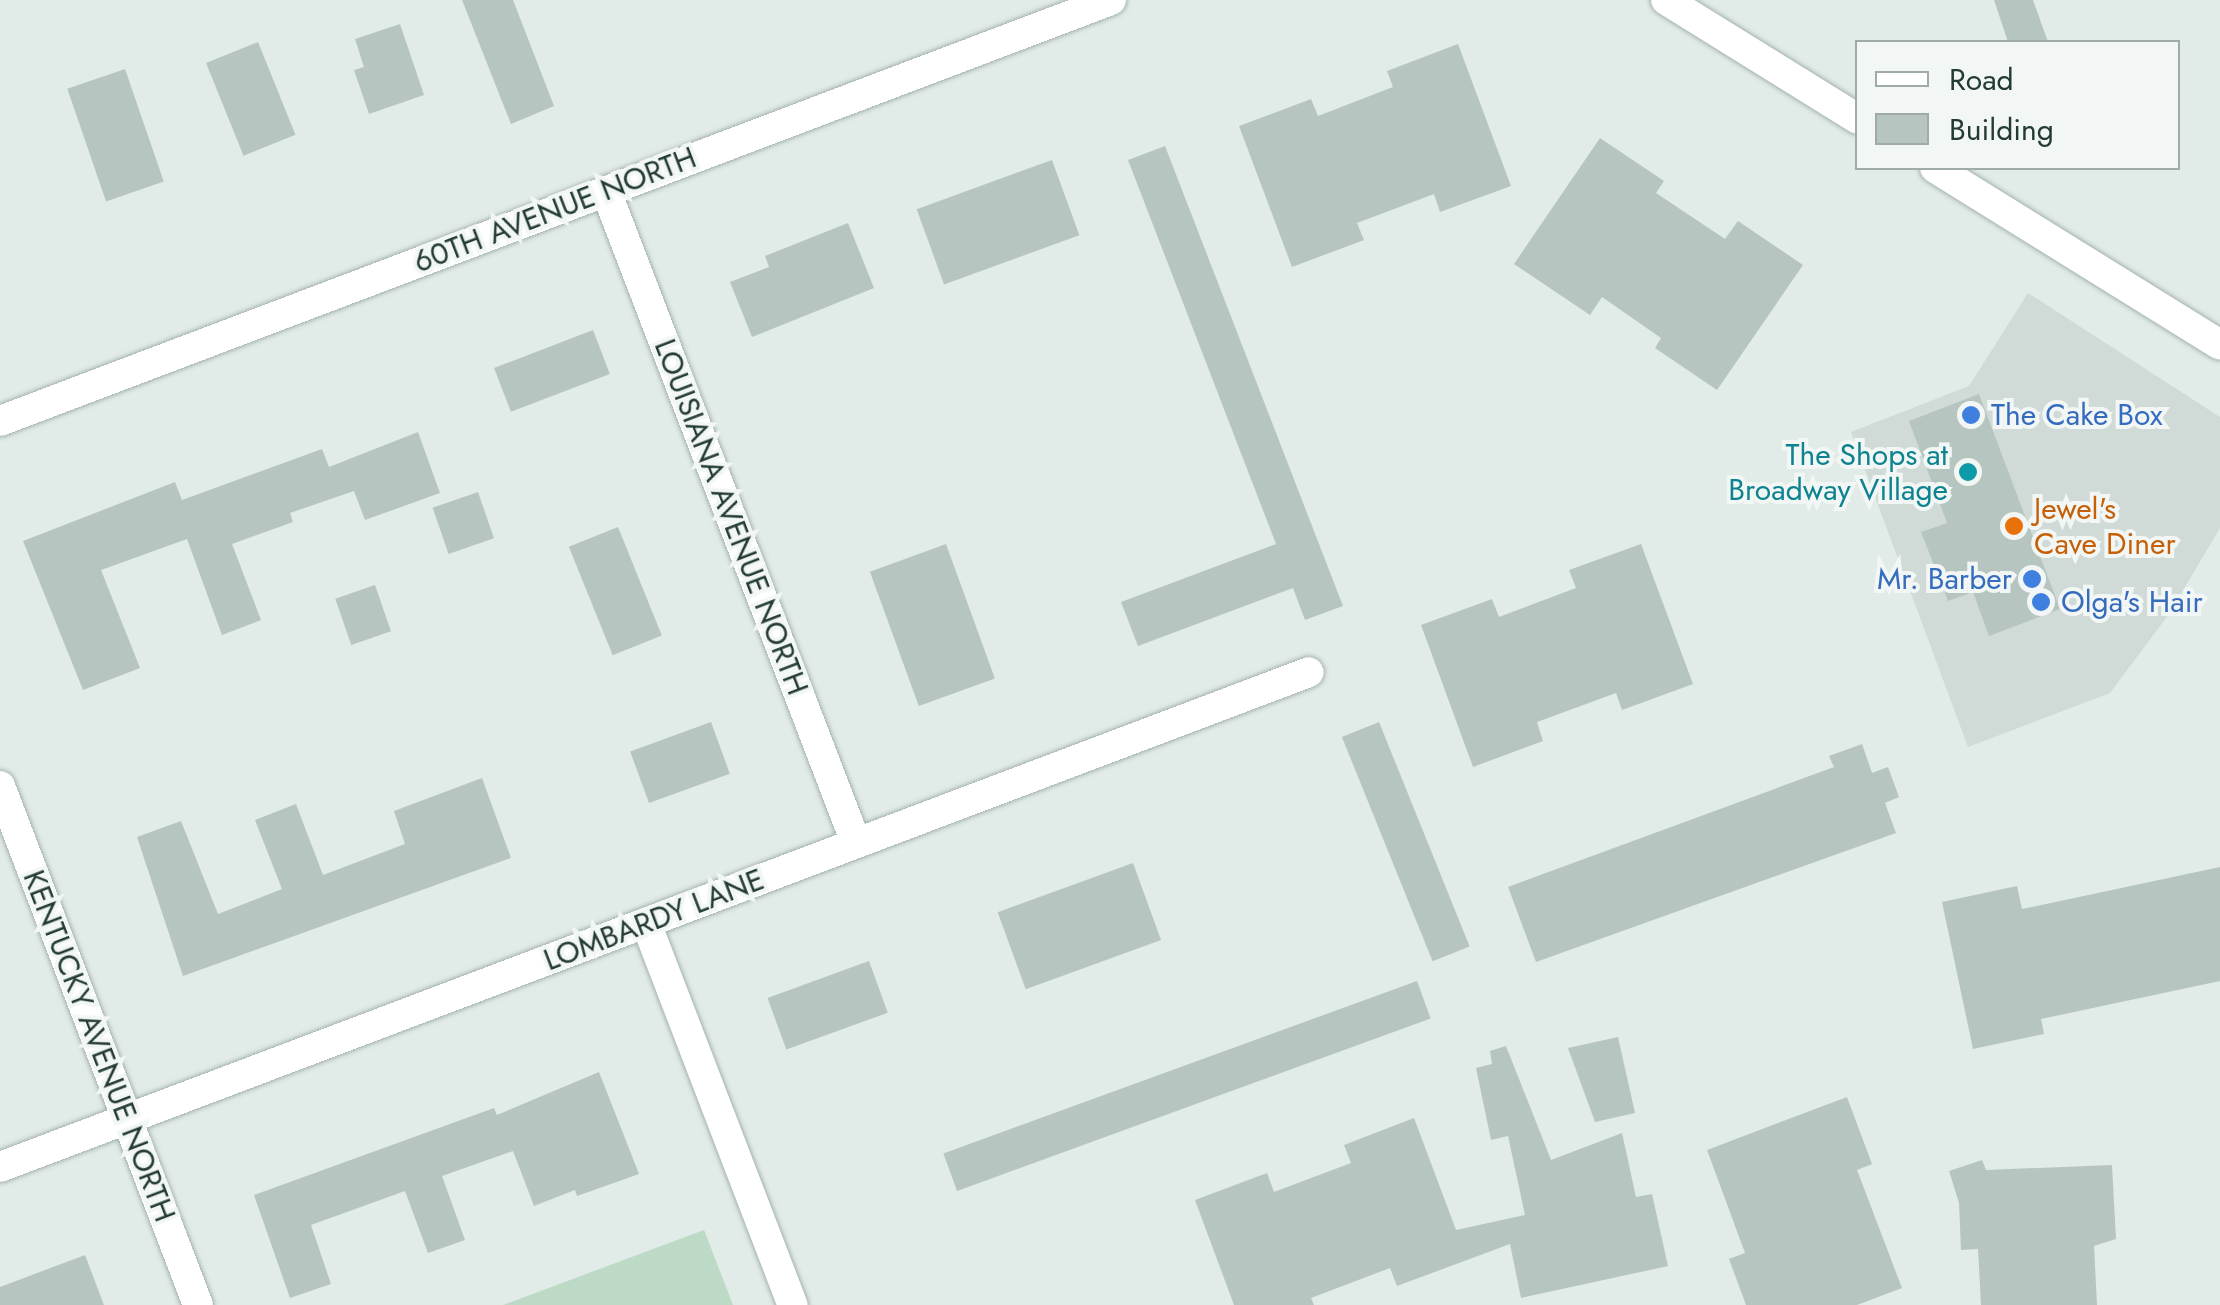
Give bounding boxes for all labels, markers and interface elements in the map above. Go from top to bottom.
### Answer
legend [1855,40,2180,170]
text: Road [1949,58,2014,101]
text: Building [1949,108,2054,151]
street label: 60TH AVENUE NORTH [409,140,701,280]
street label: LOUISIANA AVENUE NORTH [646,334,816,700]
place label: The Cake Box [1991,397,2163,433]
marker: The Cake Box [1960,404,1982,426]
place label: The Shops at Broadway Village [1728,437,1948,508]
marker: The Shops at Broadway Village [1957,461,1979,483]
place label: Jewel's Cave Diner [2034,491,2176,562]
marker: Jewel's Cave Diner [2003,515,2025,537]
place label: Mr. Barber [1877,561,2012,597]
marker: Mr. Barber [2021,568,2043,590]
place label: Olga's Hair [2061,584,2203,620]
marker: Olga's Hair [2030,591,2052,613]
street label: LOMBARDY LANE [539,861,769,979]
street label: KENTUCKY AVENUE NORTH [15,865,183,1227]

